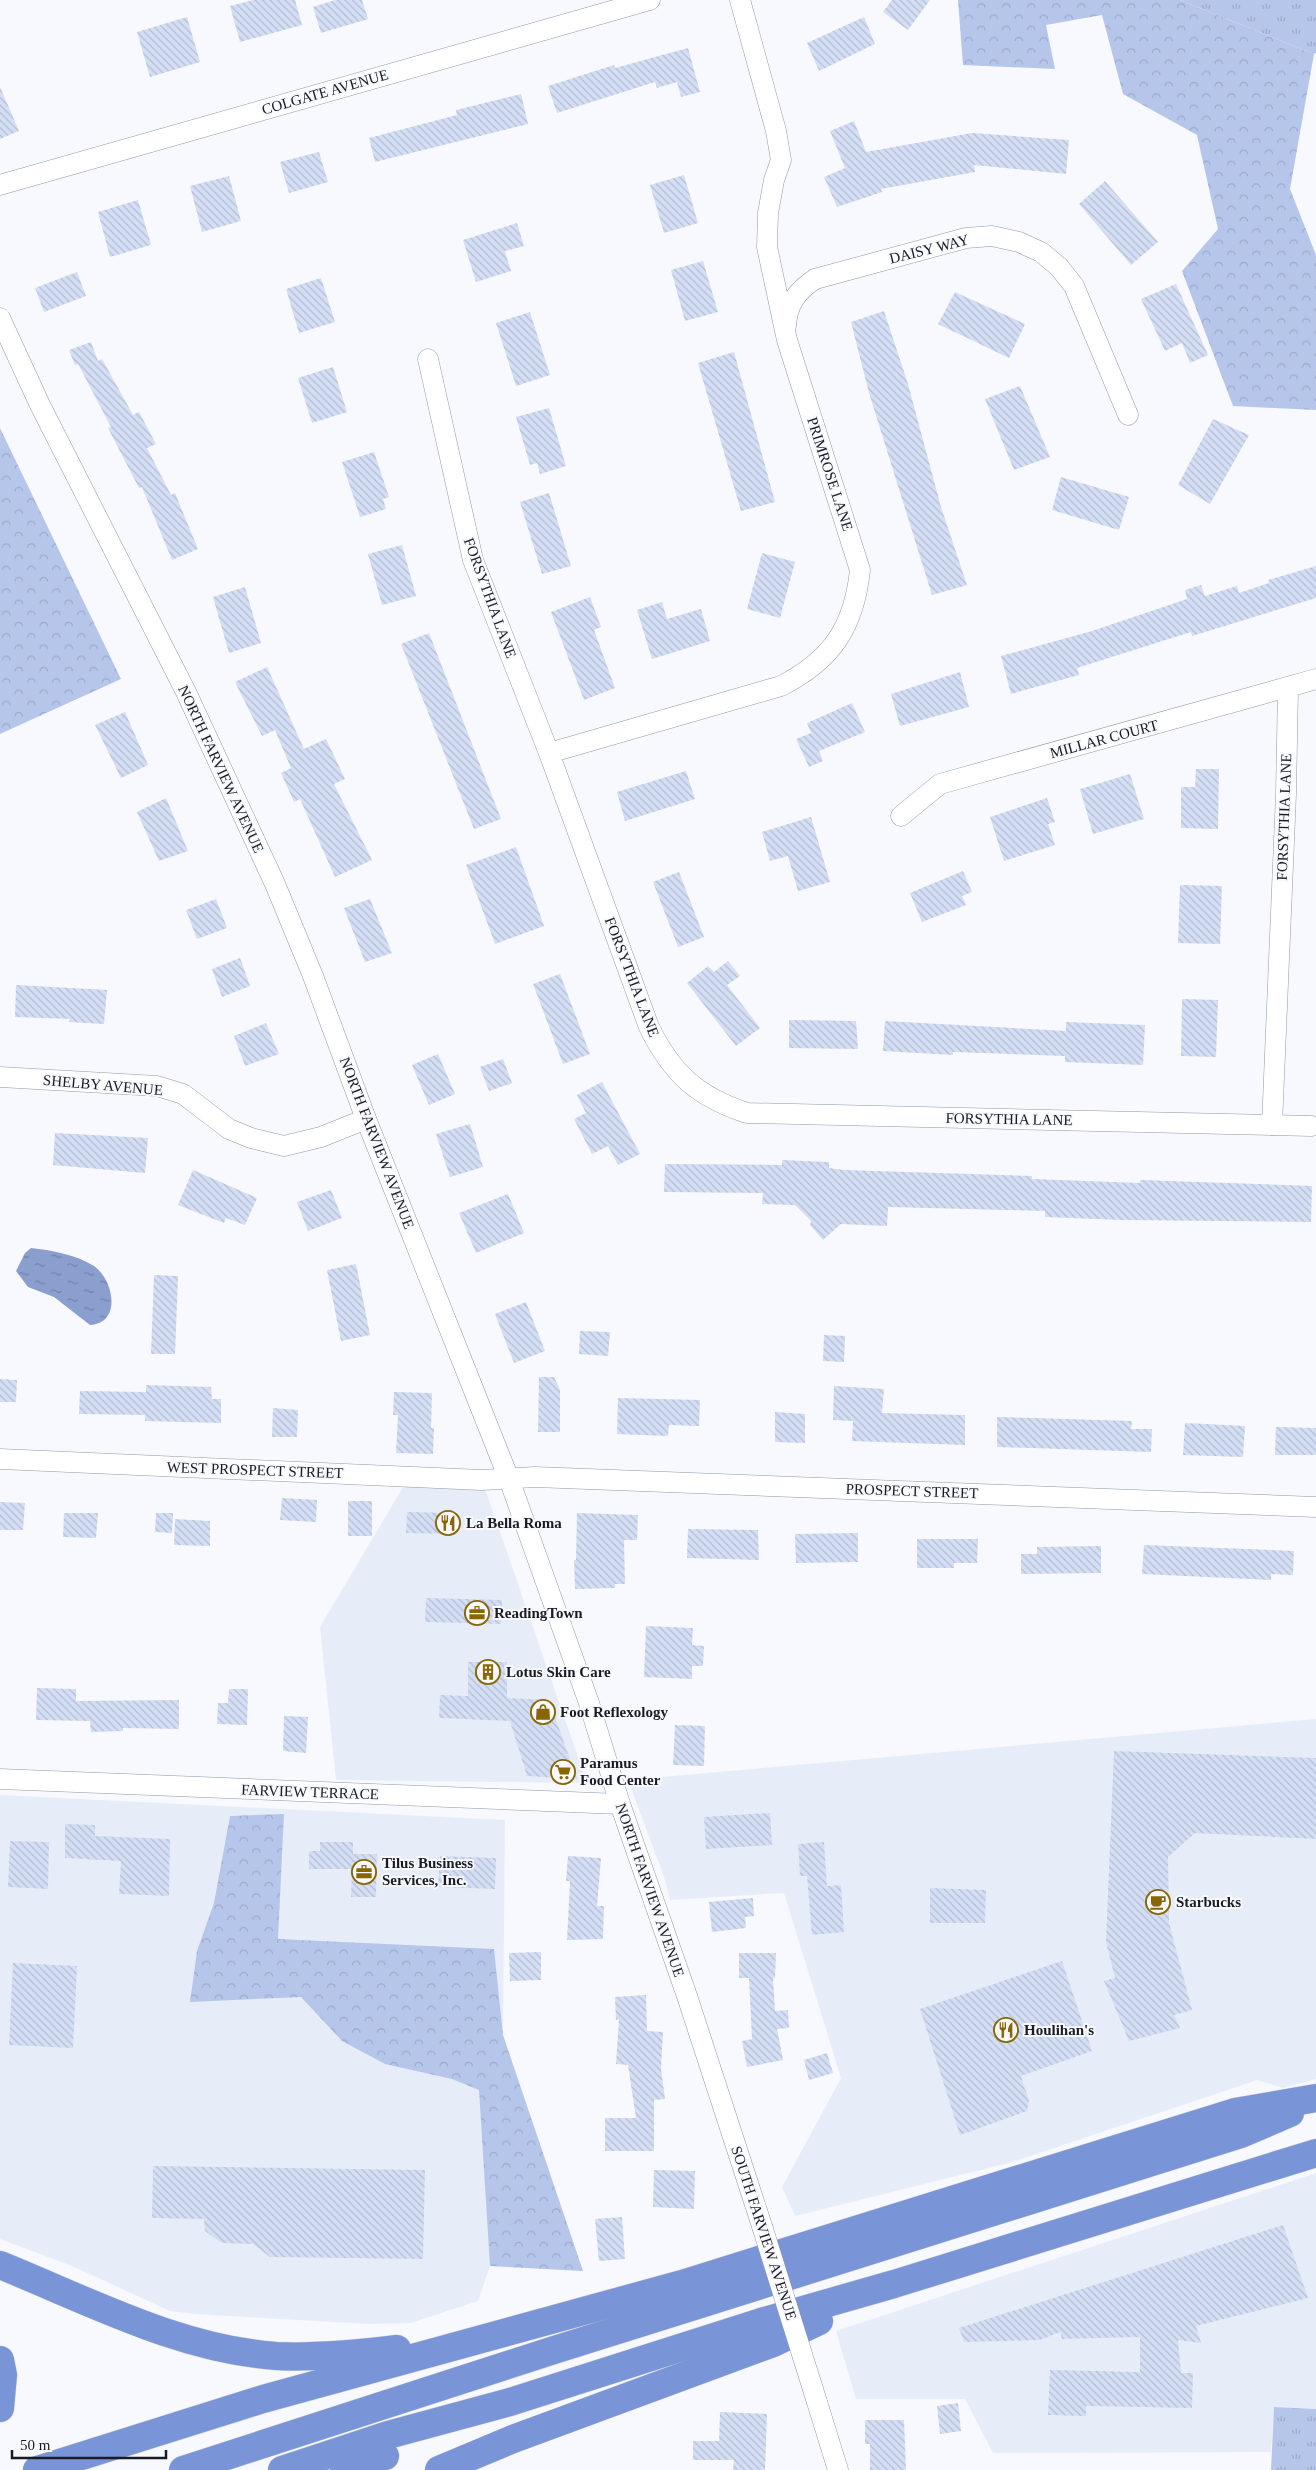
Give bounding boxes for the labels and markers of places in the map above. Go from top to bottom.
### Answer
restaurant icon: La Bella Roma [435,1510,461,1536]
place label: La Bella Roma [466,1515,562,1531]
office icon: ReadingTown [464,1600,490,1626]
place label: ReadingTown [494,1605,583,1621]
building icon: Lotus Skin Care [475,1659,501,1685]
place label: Lotus Skin Care [506,1664,611,1680]
shop icon: Foot Reflexology [530,1699,556,1725]
place label: Foot Reflexology [560,1704,668,1720]
place label: Paramus Food Center [580,1755,661,1788]
supermarket icon: Paramus Food Center [550,1759,576,1785]
place label: Tilus Business Services, Inc. [382,1855,473,1888]
office icon: Tilus Business Services, Inc. [351,1859,377,1885]
cafe icon: Starbucks [1145,1889,1171,1915]
place label: Starbucks [1176,1894,1241,1910]
restaurant icon: Houlihan's [993,2017,1019,2043]
place label: Houlihan's [1024,2022,1094,2038]

